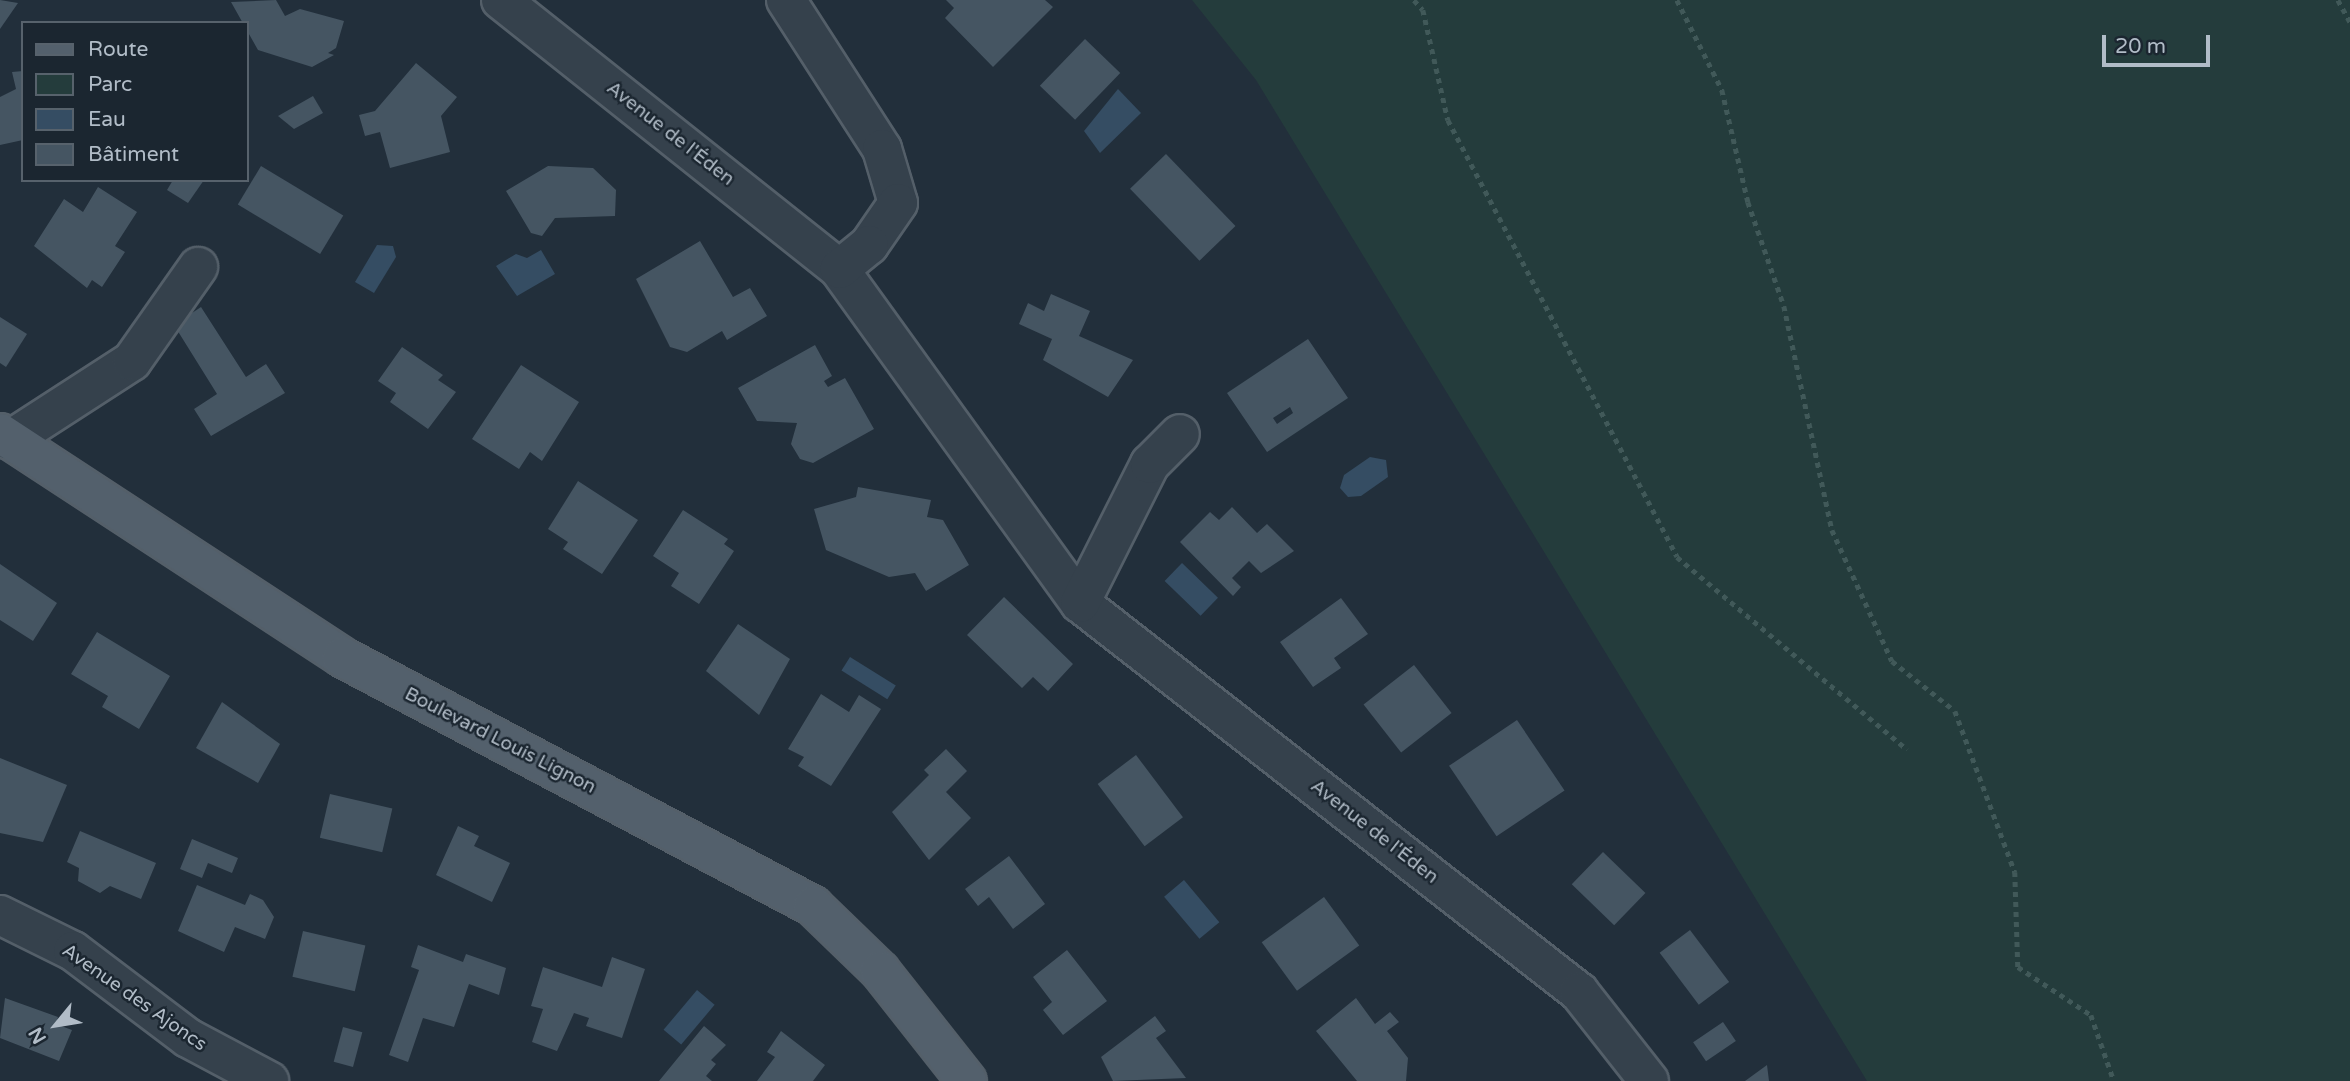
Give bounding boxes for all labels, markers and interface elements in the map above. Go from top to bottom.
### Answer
legend [21,21,248,182]
scale bar [2105,21,2214,65]
text: 20 m [2115,34,2166,59]
text: Route [88,37,148,62]
text: Parc [88,72,132,97]
street label: Avenue de l'Éden [602,77,738,191]
text: Eau [88,107,126,132]
text: Bâtiment [88,142,179,167]
street label: Boulevard Louis Lignon [401,683,599,799]
street label: Avenue de l'Éden [1306,775,1442,889]
street label: Avenue des Ajoncs [57,940,211,1056]
north arrow [21,990,91,1060]
text: N [24,1023,51,1048]

